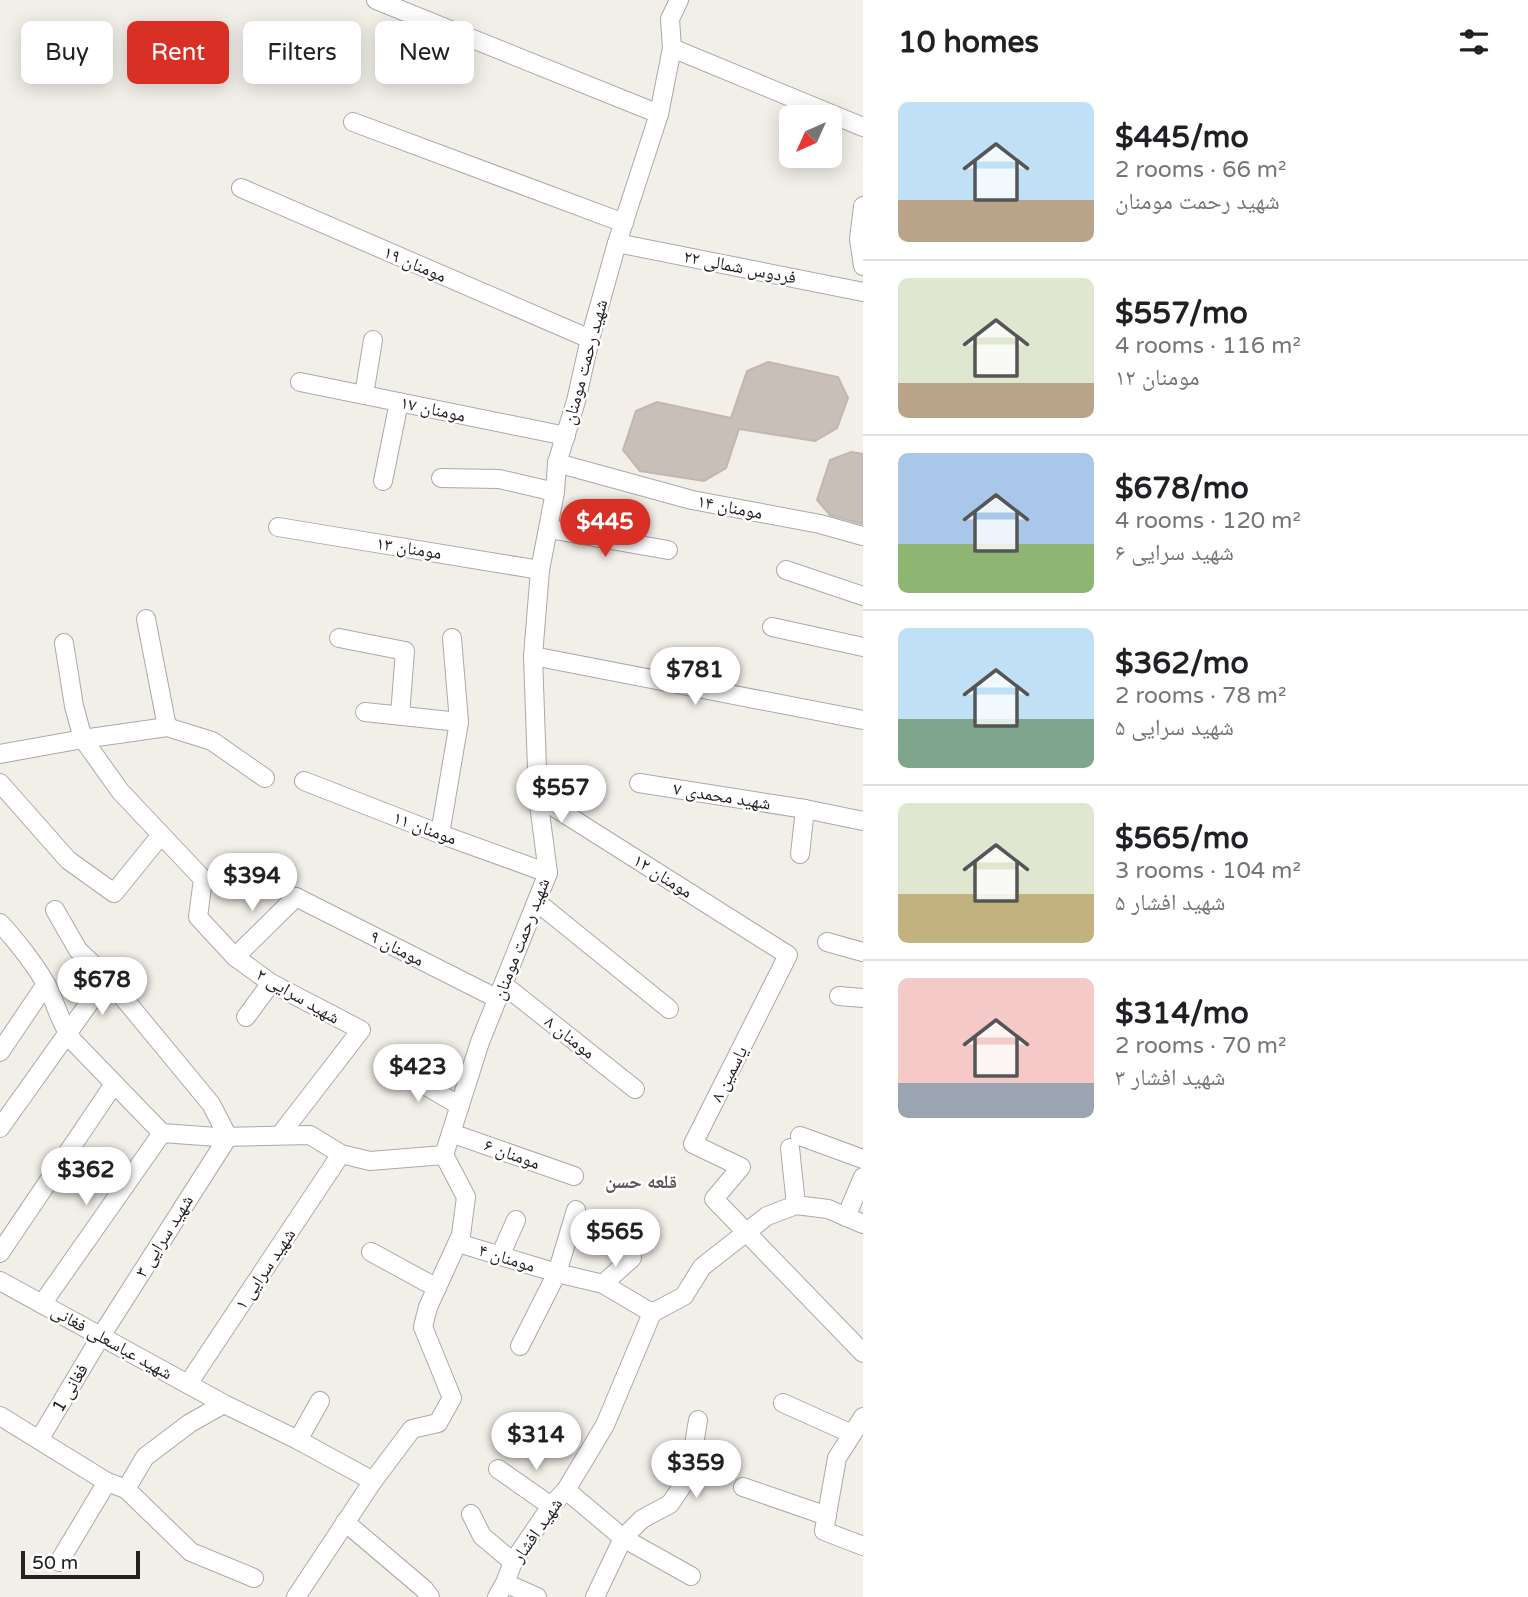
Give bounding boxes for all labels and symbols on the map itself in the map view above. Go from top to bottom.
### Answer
north arrow [779,105,842,168]
street label: مومنان ۱۹ [380,241,450,287]
street label: فردوس شمالی ۲۲ [682,245,798,289]
street label: شهید رحمت مومنان [558,297,612,427]
street label: مومنان ۱۷ [398,391,468,427]
street label: مومنان ۱۴ [695,490,765,524]
pin: $445 [564,500,646,559]
street label: مومنان ۱۳ [375,532,443,564]
pin: $781 [654,648,736,707]
pin: $557 [520,766,602,825]
street label: شهید محمدی ۷ [672,777,772,815]
street label: مومنان ۱۱ [390,806,460,850]
street label: مومنان ۱۲ [629,849,697,903]
pin: $394 [211,853,293,913]
street label: شهید رحمت مومنان [488,875,554,1003]
street label: مومنان ۹ [366,925,428,971]
pin: $678 [61,958,143,1017]
street label: شهید سرایی ۲ [252,963,344,1029]
street label: مومنان ۸ [540,1010,600,1064]
street label: یاسمین ۸ [706,1042,752,1106]
pin: $423 [377,1044,459,1104]
street label: مومنان ۶ [481,1134,543,1174]
pin: $362 [45,1148,127,1207]
district label: قلعه حسن [605,1171,677,1193]
street label: شهید سرایی ۳ [130,1191,198,1281]
pin: $565 [574,1210,656,1269]
street label: شهید سرایی ۱ [230,1224,300,1314]
street label: ۴ مومنان [476,1239,538,1277]
street label: شهید عباسعلی فغانی [48,1300,176,1384]
street label: فغانی 1 [47,1360,93,1416]
pin: $314 [495,1412,577,1472]
pin: $359 [655,1440,737,1500]
street label: شهید افشار [506,1494,567,1567]
scale bar [21,1548,140,1580]

